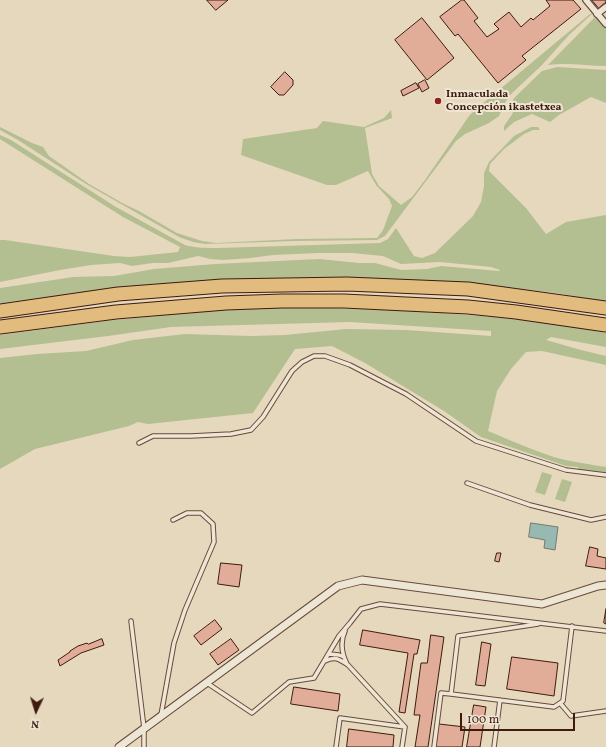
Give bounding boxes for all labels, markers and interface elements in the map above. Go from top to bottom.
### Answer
place label: Inmaculada Concepción ikastetxea [446,88,562,114]
marker: Inmaculada Concepción ikastetxea [433,96,443,106]
north arrow [16,691,56,731]
scale bar [462,705,577,731]
text: 100 m [467,712,499,728]
text: N [31,716,40,731]

